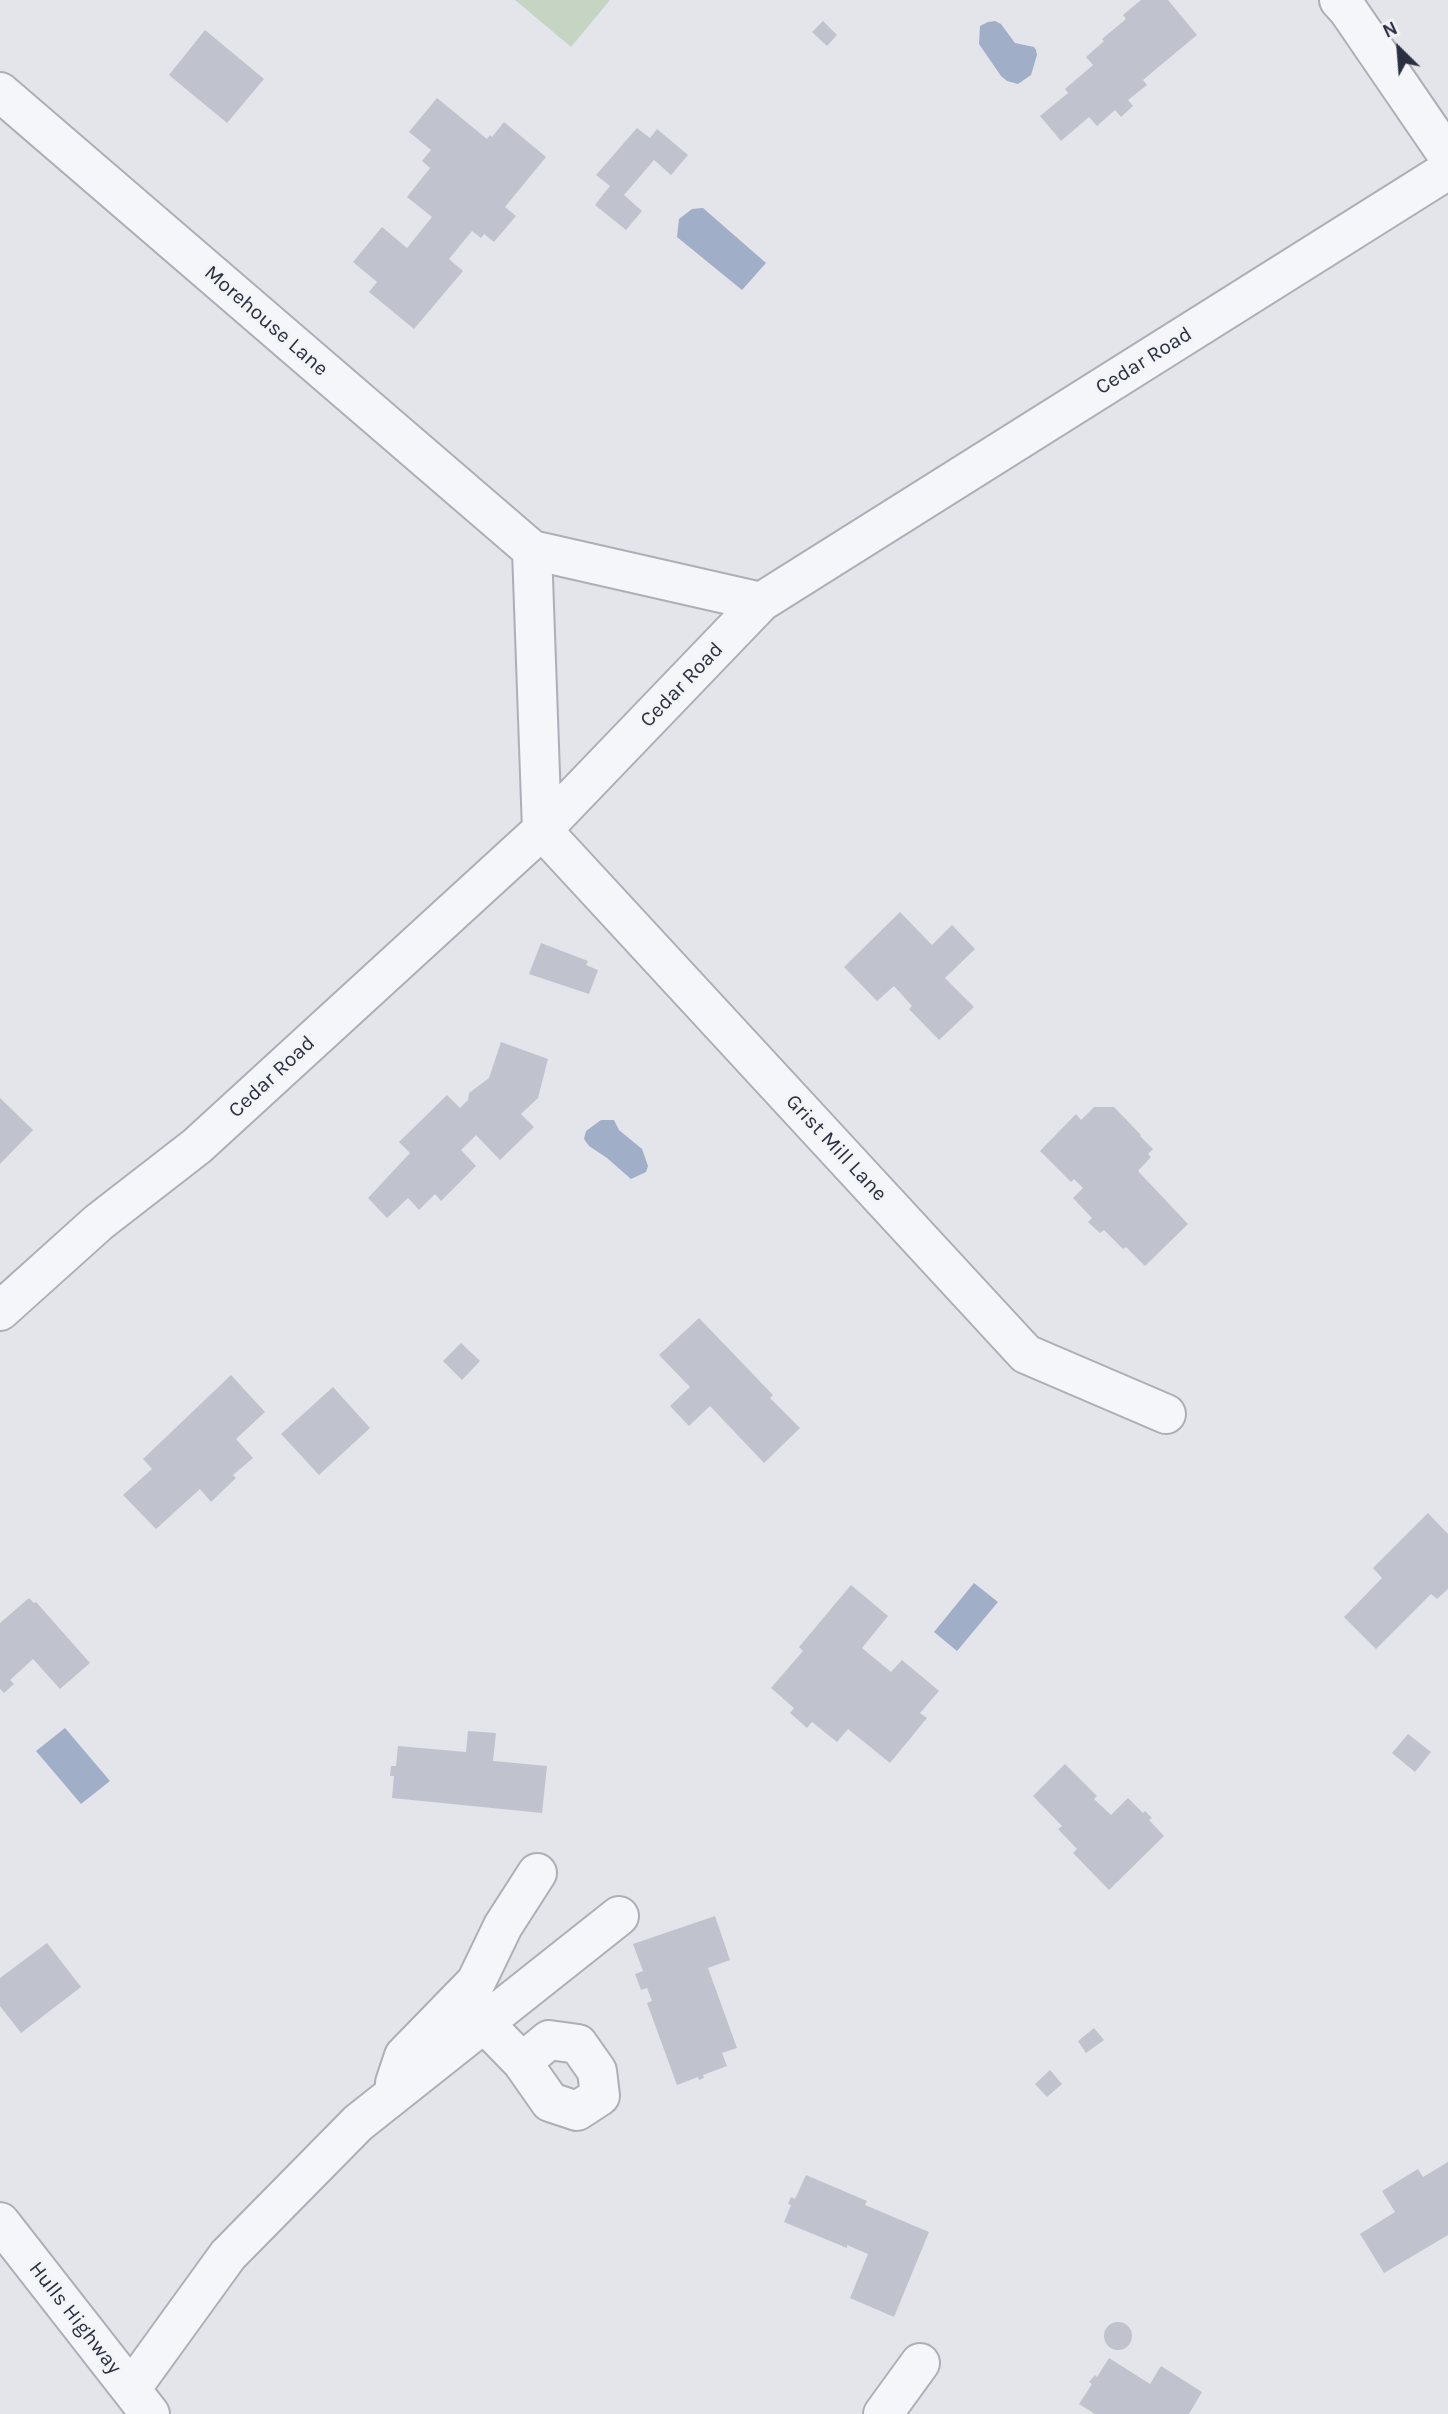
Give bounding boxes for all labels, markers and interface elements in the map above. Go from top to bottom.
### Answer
north arrow [1364,14,1434,84]
text: N [1379,17,1401,43]
street label: Morehouse Lane [199,260,333,382]
street label: Cedar Road [1091,322,1197,400]
street label: Cedar Road [635,637,729,733]
street label: Cedar Road [224,1031,320,1123]
street label: Grist Mill Lane [780,1089,892,1207]
street label: Hulls Highway [23,2257,127,2379]

